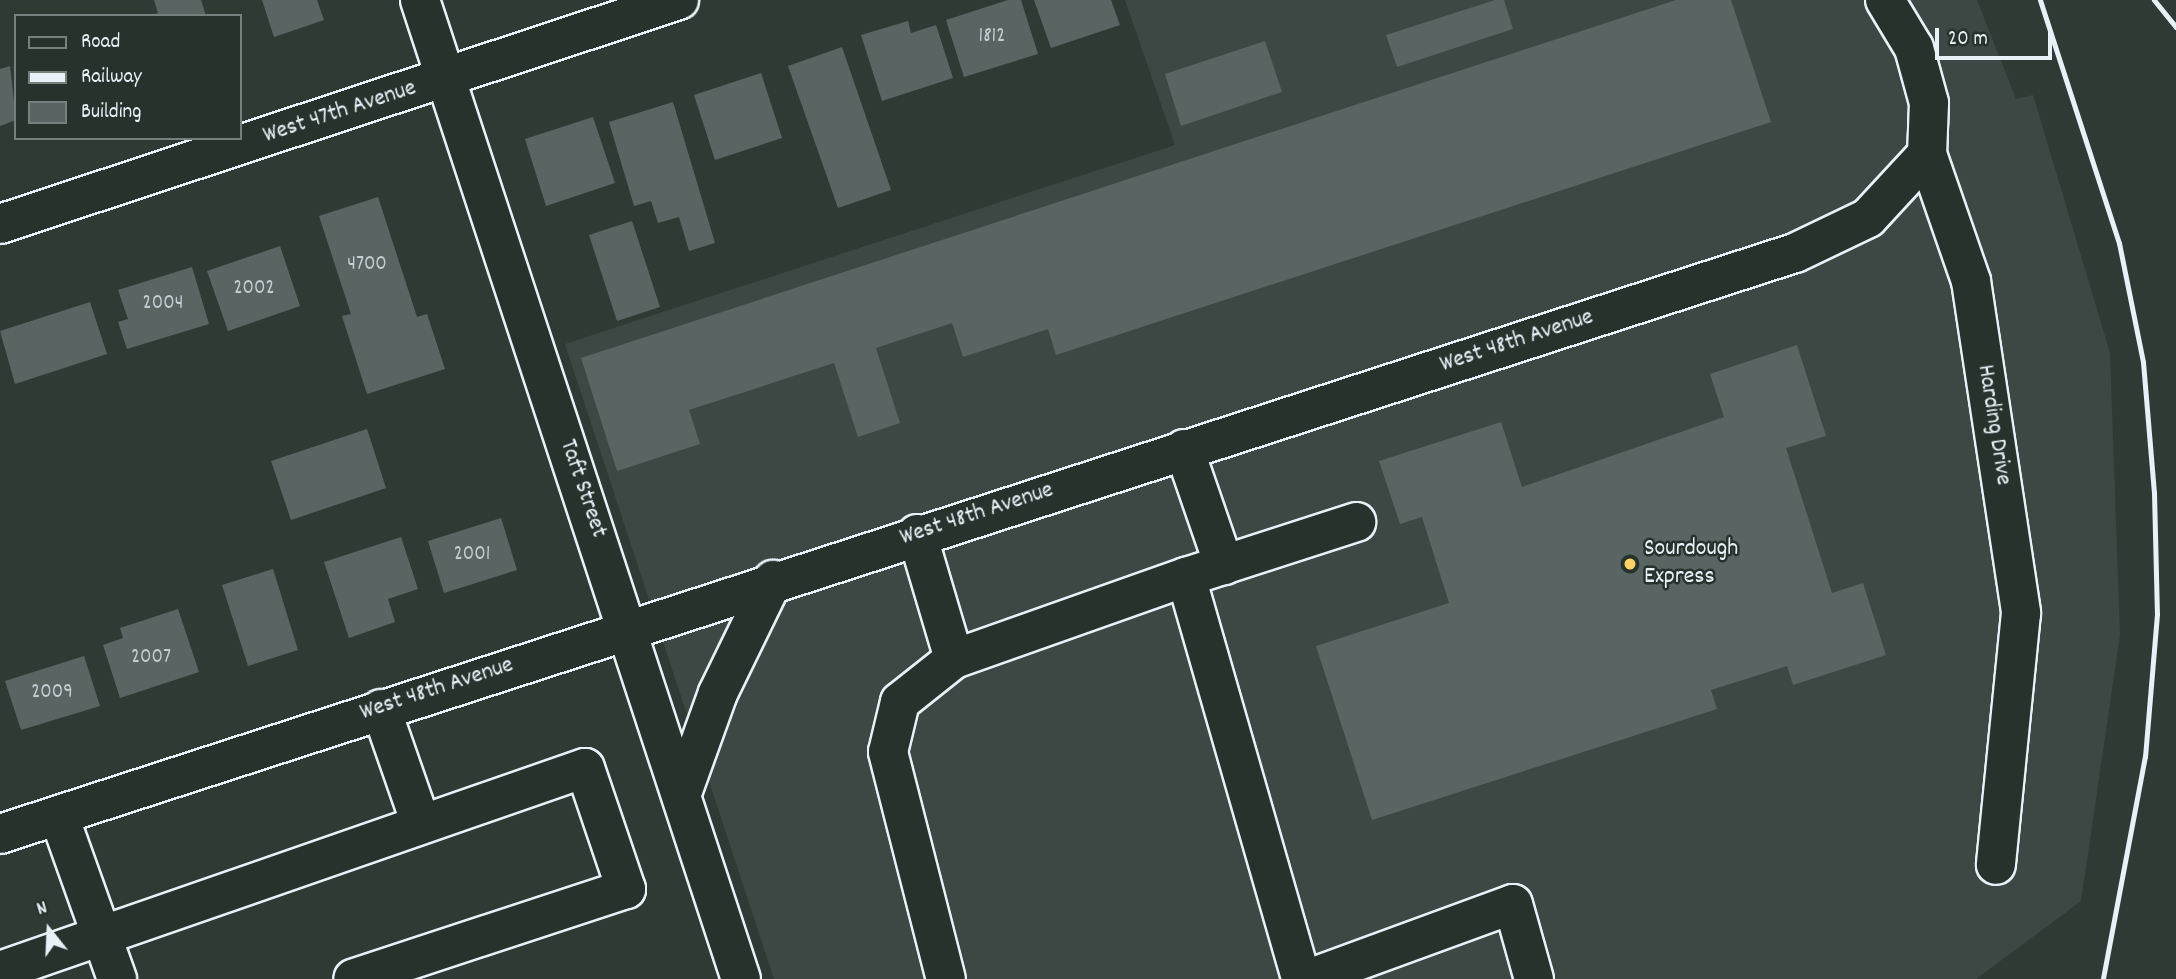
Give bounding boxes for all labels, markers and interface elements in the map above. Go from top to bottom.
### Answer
legend [14,14,242,140]
scale bar [1938,14,2055,58]
house number: 1812 [979,24,1005,50]
text: 20 m [1948,25,1988,55]
text: Road [81,28,120,58]
text: Railway [81,63,142,93]
street label: West 47th Avenue [260,75,420,151]
text: Building [81,98,141,128]
house number: 4700 [347,252,387,278]
house number: 2002 [233,276,275,302]
house number: 2004 [143,291,183,317]
street label: West 48th Avenue [1437,304,1597,380]
street label: Harding Drive [1969,363,2017,487]
street label: Taft Street [552,436,612,542]
street label: West 48th Avenue [897,477,1057,553]
place label: Sourdough Express [1644,536,1738,592]
house number: 2001 [454,542,490,568]
marker: Sourdough Express [1622,556,1638,572]
house number: 2007 [131,645,171,671]
street label: West 48th Avenue [357,652,517,728]
house number: 2009 [31,680,73,706]
north arrow [14,895,84,965]
text: N [34,895,51,924]

